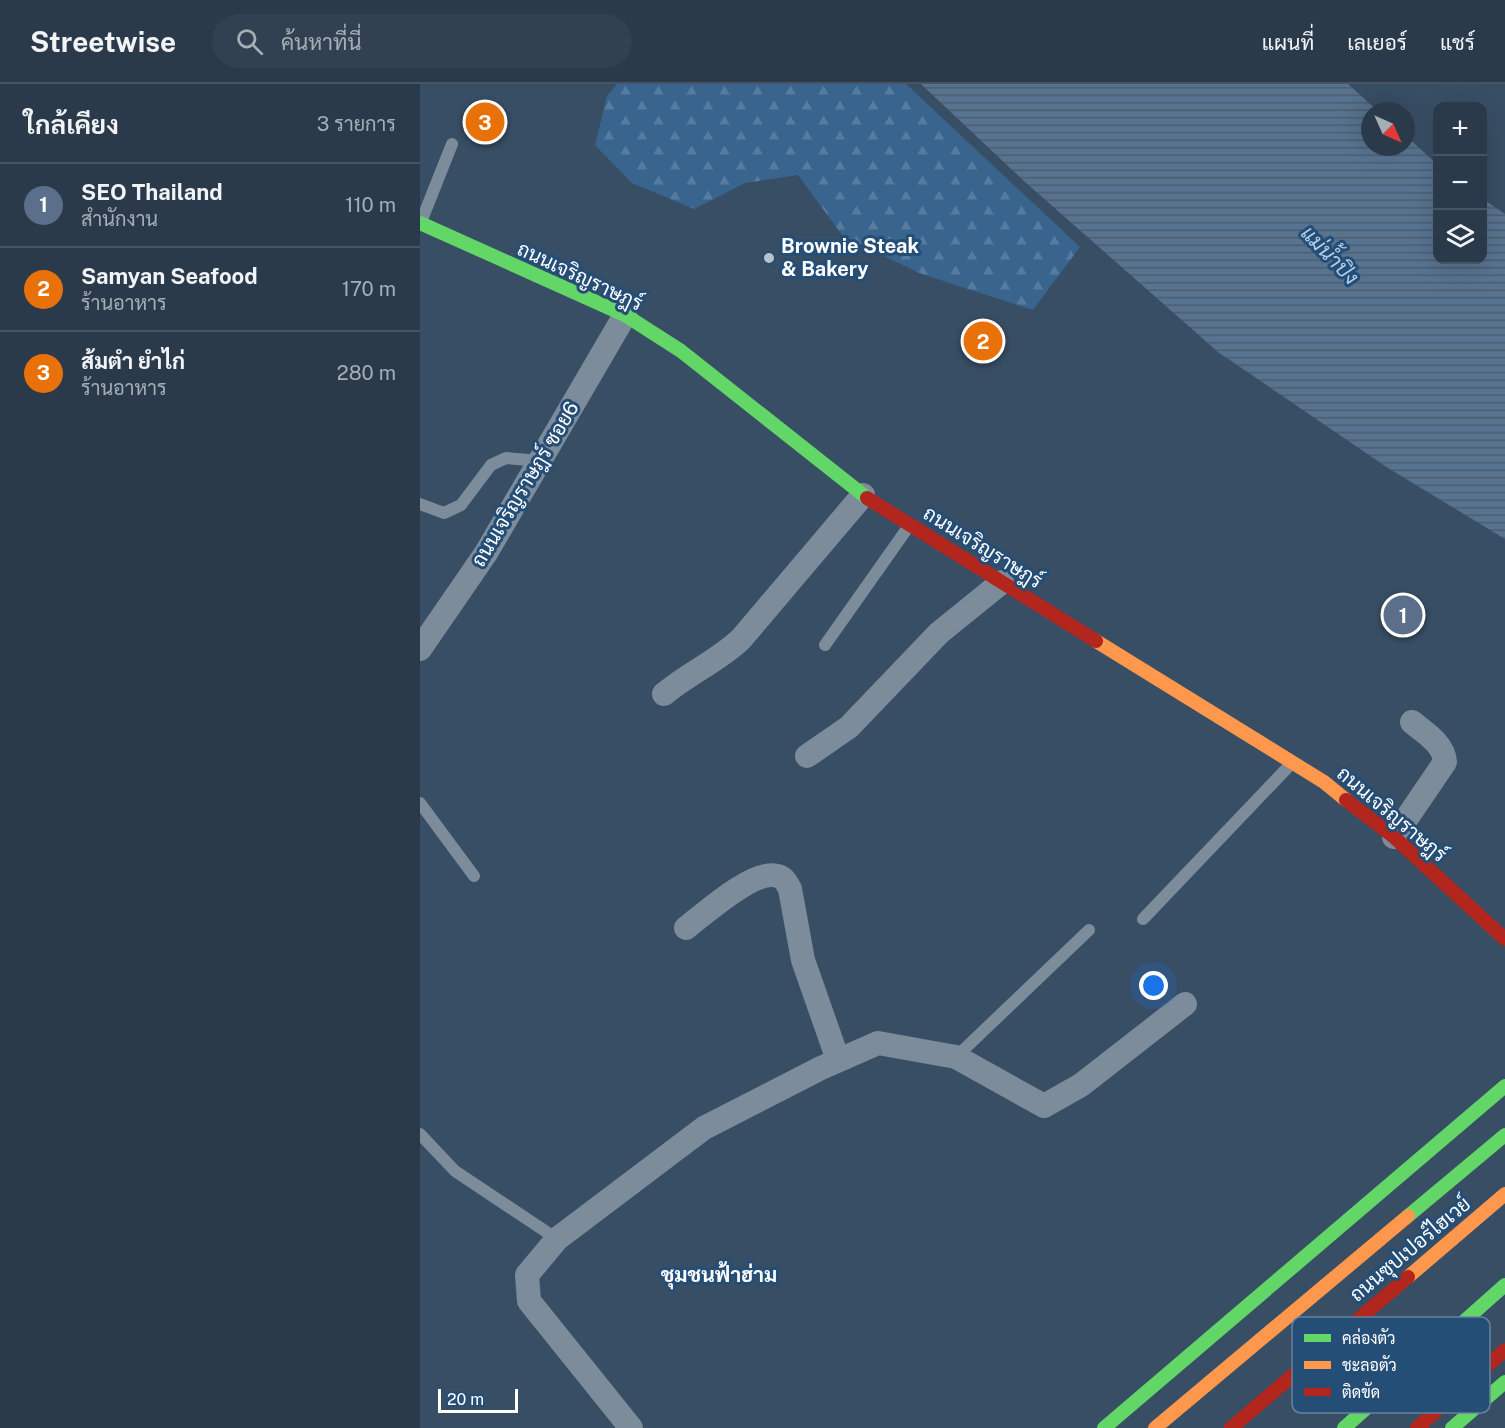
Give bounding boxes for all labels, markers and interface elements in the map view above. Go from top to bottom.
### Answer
search box [212,14,632,68]
text: Streetwise [30,25,176,58]
icon: search [233,25,266,58]
text: ค้นหาที่นี่ [281,29,362,55]
text: แผนที่ [1262,30,1314,55]
text: เลเยอร์ [1347,30,1407,55]
text: แชร์ [1440,30,1475,55]
pin: 3 [466,99,504,144]
north arrow [1361,102,1415,156]
map controls [1433,102,1487,264]
button: + [1433,102,1487,156]
text: ใกล้เคียง [24,109,119,140]
text: 3 รายการ [317,112,396,136]
button: − [1433,156,1487,210]
text: SEO Thailand [81,179,223,205]
text: 1 [39,193,48,217]
text: 110 m [345,193,396,217]
text: สำนักงาน [81,207,158,231]
button: layers [1433,210,1487,264]
water label: แม่น้ำปิง [1296,217,1368,290]
place label: Brownie Steak & Bakery [781,234,919,281]
street label: ถนนเจริญราษฎร์ [513,235,647,317]
marker: Brownie Steak & Bakery [762,251,776,265]
text: Samyan Seafood [81,263,258,289]
text: 2 [37,277,50,301]
text: 170 m [342,277,396,301]
text: ร้านอาหาร [81,291,167,315]
pin: 2 [964,318,1002,364]
text: ส้มตำ ยำไก่ [81,348,185,374]
text: 3 [37,361,50,385]
text: 280 m [337,361,396,385]
text: ร้านอาหาร [81,376,167,400]
street label: ถนนเจริญราษฎร์ ซอย6 [464,396,586,572]
street label: ถนนเจริญราษฎร์ [918,499,1048,595]
pin: 1 [1384,592,1422,638]
street label: ถนนเจริญราษฎร์ [1331,760,1453,868]
your location [1139,971,1168,1000]
street label: ถนนซุปเปอร์ไฮเวย์ [1343,1190,1477,1308]
district label: ชุมชนฟ้าฮ่าม [661,1261,777,1290]
legend [1292,1317,1490,1413]
text: คล่องตัว [1342,1328,1396,1348]
text: ชะลอตัว [1342,1355,1397,1375]
text: ติดขัด [1342,1382,1380,1402]
scale bar [438,1386,518,1414]
text: 20 m [447,1390,484,1409]

